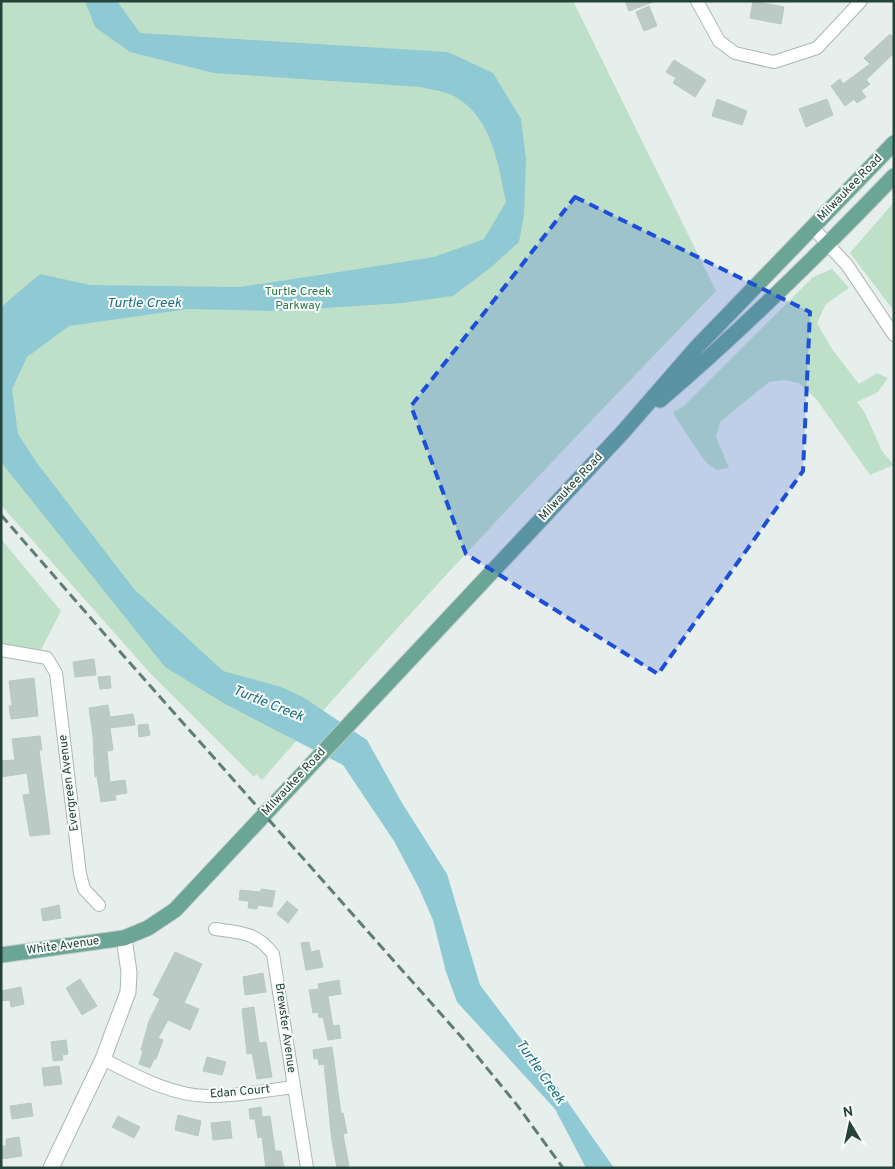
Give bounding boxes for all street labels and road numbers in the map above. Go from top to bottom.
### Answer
street label: Milwaukee Road [814,151,886,225]
street label: Milwaukee Road [535,450,607,524]
street label: Evergreen Avenue [55,734,83,832]
street label: Milwaukee Road [258,745,330,819]
street label: White Avenue [26,933,100,959]
street label: Brewster Avenue [271,982,299,1074]
street label: Edan Court [209,1081,271,1103]

